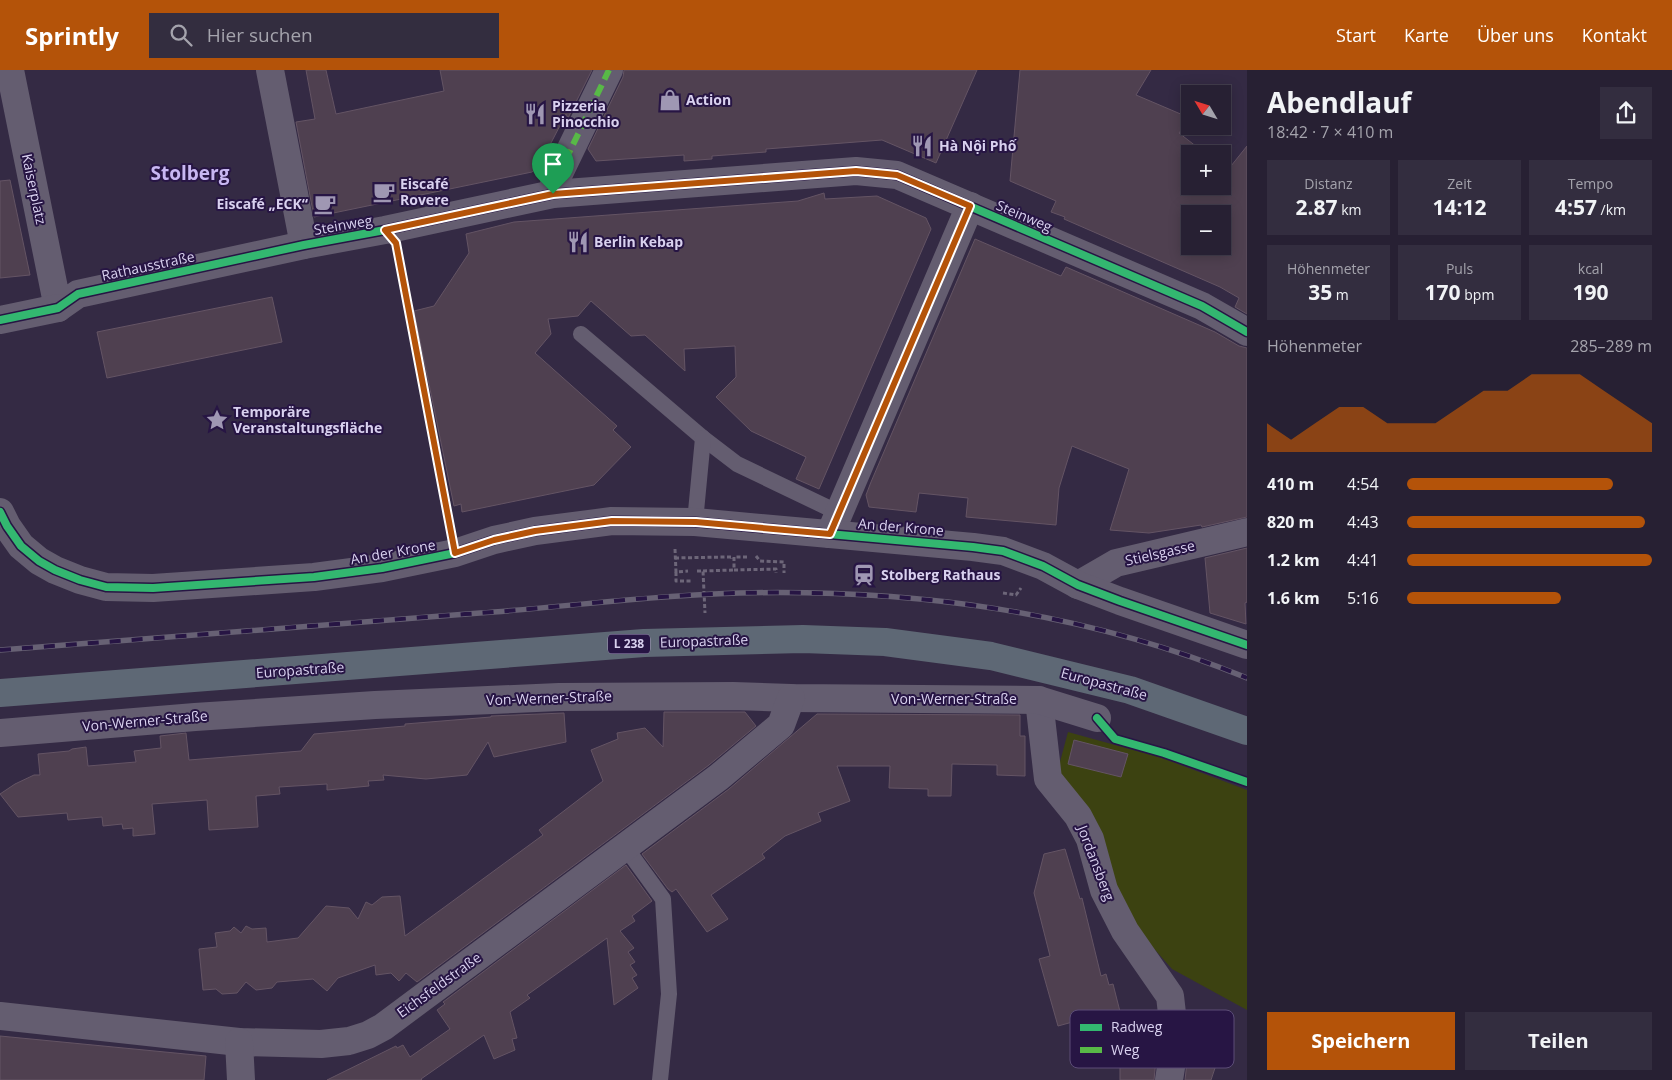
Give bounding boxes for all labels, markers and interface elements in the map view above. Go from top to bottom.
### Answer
search box [149,13,499,58]
text: Sprintly [25,19,119,52]
icon: search [167,21,195,49]
text: Hier suchen [207,22,313,48]
text: Start [1336,23,1376,47]
text: Karte [1404,23,1449,47]
text: Über uns [1477,23,1554,47]
text: Kontakt [1582,23,1647,47]
text: Abendlauf [1267,83,1411,121]
north arrow [1181,85,1231,135]
map controls [1181,85,1231,255]
shop icon: Action [657,87,683,113]
button: share [1600,87,1652,139]
place label: Action [686,90,731,109]
place label: Pizzeria Pinocchio [552,96,620,131]
restaurant icon: Pizzeria Pinocchio [522,101,548,127]
text: 18:42 · 7 × 410 m [1267,121,1393,143]
restaurant icon: Hà Nội Phố [909,133,935,159]
place label: Hà Nội Phố [939,136,1017,155]
pin [532,143,574,194]
button: + [1181,145,1231,195]
icon: arrive [539,150,567,178]
street label: Kaiserplatz [18,152,51,226]
district label: Stolberg [151,160,230,186]
place label: Eiscafé Rovere [400,174,449,209]
text: Distanz [1304,174,1353,193]
text: Zeit [1447,174,1472,193]
text: Tempo [1568,174,1613,193]
cafe icon: Eiscafé Rovere [371,179,397,205]
cafe icon: Eiscafé „ECK“ [312,191,338,217]
text: 2.87 [1296,193,1338,221]
text: 14:12 [1432,193,1487,221]
text: 4:57 [1555,193,1597,221]
place label: Eiscafé „ECK“ [216,194,309,213]
street label: Steinweg [993,195,1055,236]
text: km [1338,200,1361,219]
text: /km [1597,200,1626,219]
button: − [1181,205,1231,255]
street label: Steinweg [312,210,374,239]
restaurant icon: Berlin Kebap [565,229,591,255]
place label: Berlin Kebap [594,232,683,251]
street label: Rathausstraße [100,246,196,285]
text: Höhenmeter [1287,259,1370,278]
text: Puls [1446,259,1473,278]
text: kcal [1578,259,1603,278]
text: 35 [1308,278,1332,306]
text: 170 [1425,278,1461,306]
text: 190 [1572,278,1609,306]
text: m [1332,285,1349,304]
text: bpm [1461,285,1494,304]
text: Höhenmeter [1267,335,1362,357]
text: 285–289 m [1570,335,1652,357]
place label: Temporäre Veranstaltungsfläche [233,402,382,437]
place icon: Temporäre Veranstaltungsfläche [204,407,230,433]
text: 410 m [1267,473,1314,495]
text: 4:54 [1347,473,1379,495]
text: 820 m [1267,511,1314,533]
text: 4:43 [1347,511,1379,533]
street label: An der Krone [857,513,945,540]
street label: An der Krone [349,535,437,568]
street label: Stielsgasse [1123,535,1197,570]
text: 1.2 km [1267,549,1320,571]
text: 4:41 [1347,549,1379,571]
station icon: Stolberg Rathaus [851,562,877,588]
place label: Stolberg Rathaus [881,565,1000,584]
text: 1.6 km [1267,587,1320,609]
text: 5:16 [1347,587,1379,609]
street label: Europastraße [659,629,749,652]
road number: L 238 [608,634,650,654]
street label: Europastraße [255,657,345,682]
street label: Europastraße [1059,663,1150,704]
street label: Von-Werner-Straße [486,686,612,709]
street label: Von-Werner-Straße [891,689,1017,708]
street label: Von-Werner-Straße [81,706,209,735]
street label: Jordansberg [1073,821,1120,904]
street label: Eichsfeldstraße [393,948,485,1022]
legend [1070,1010,1234,1068]
button: Speichern [1267,1012,1455,1070]
button: Teilen [1465,1012,1652,1070]
text: Radweg [1111,1017,1163,1036]
text: Weg [1111,1040,1140,1059]

